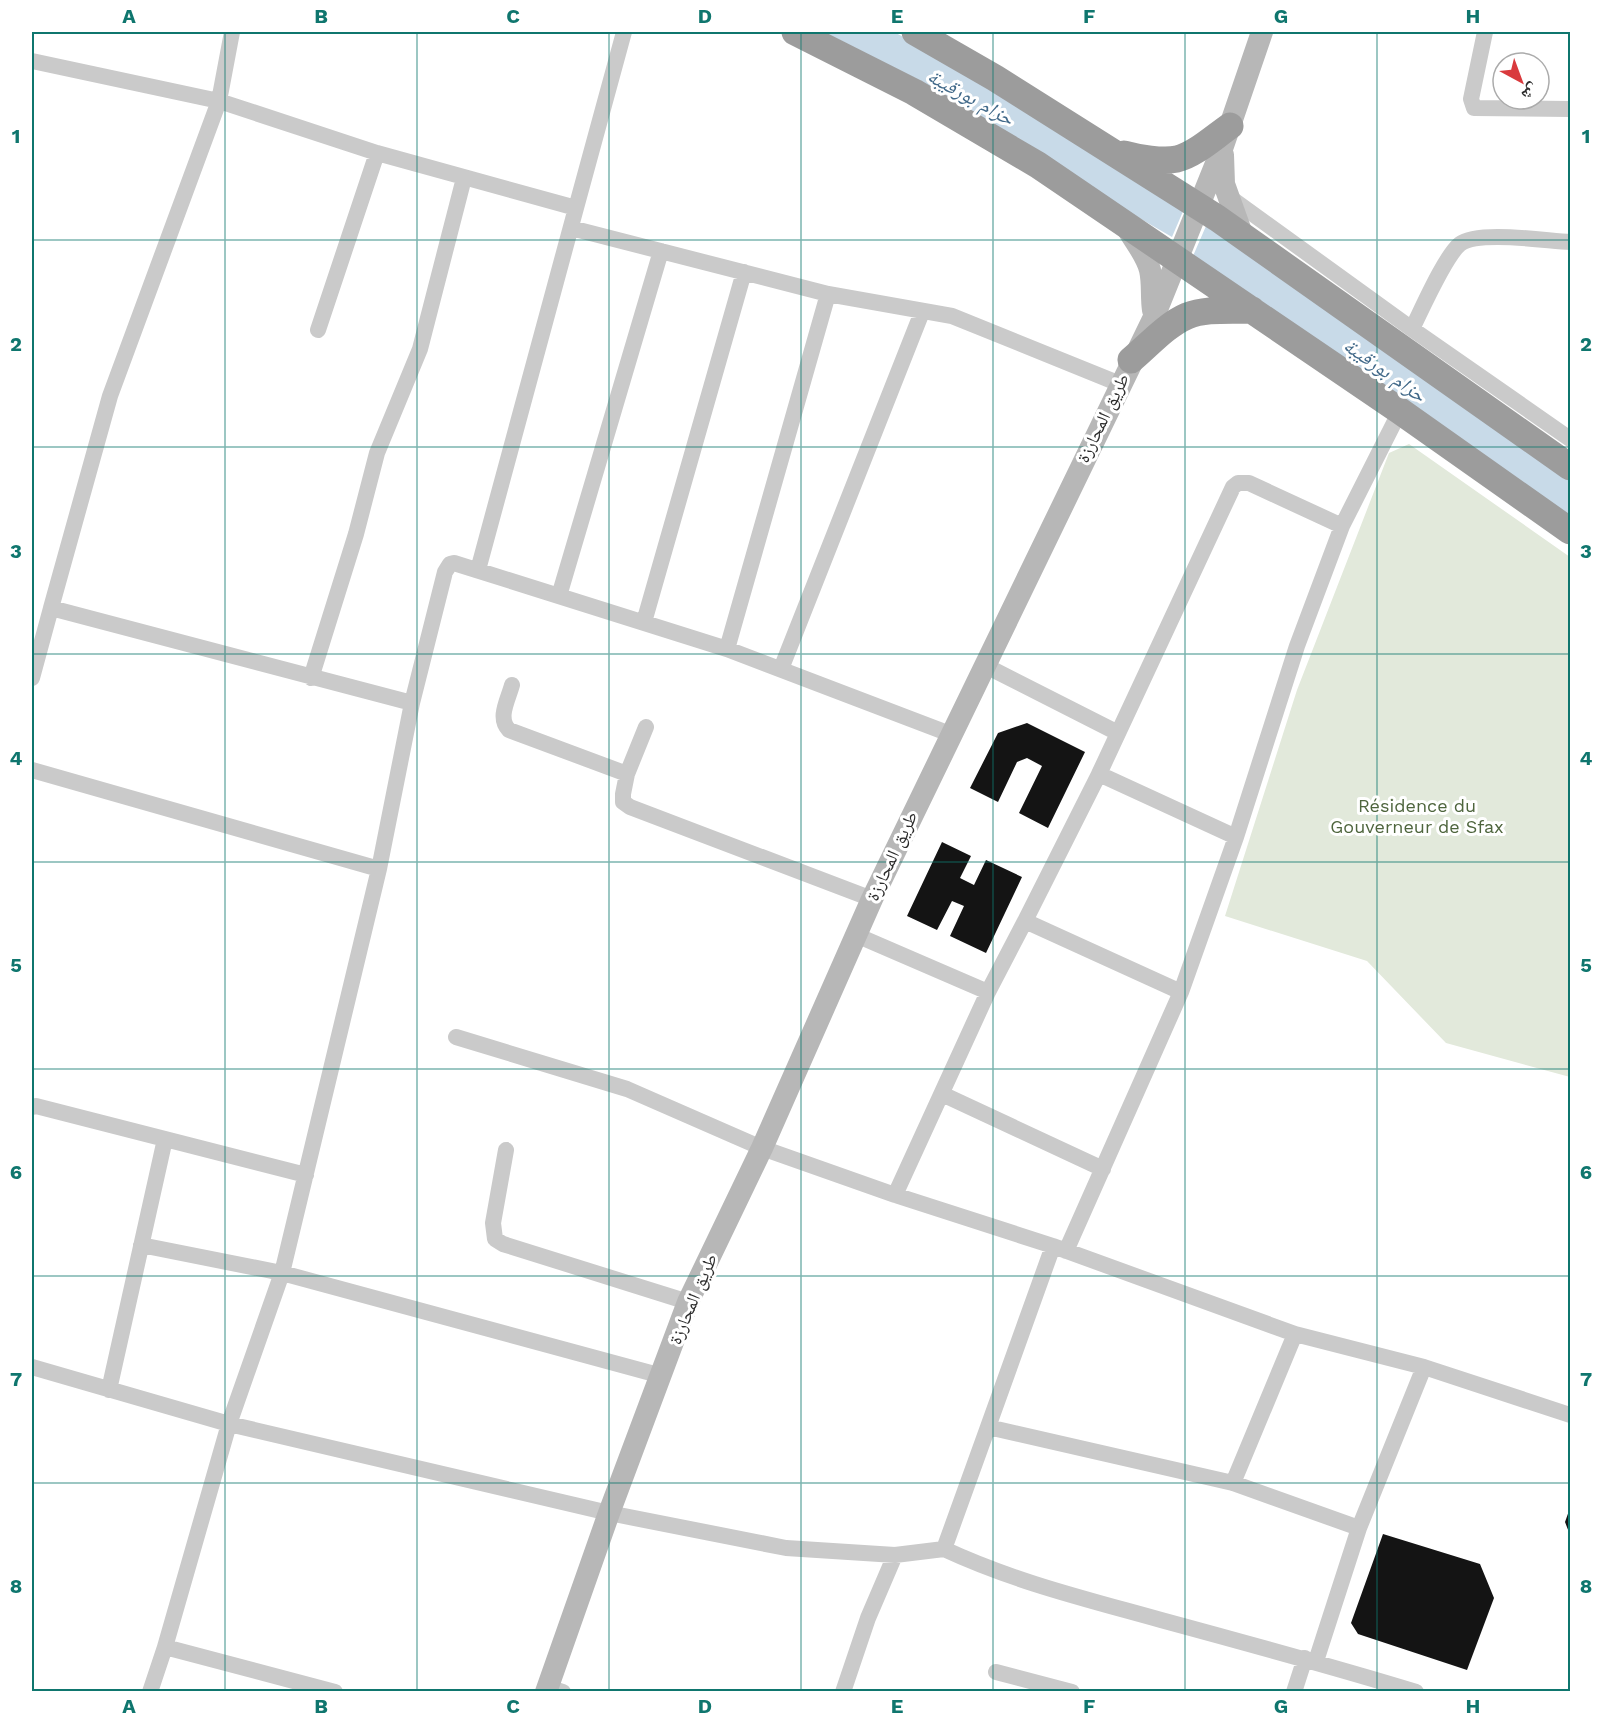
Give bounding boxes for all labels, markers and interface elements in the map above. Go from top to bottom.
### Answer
text: A [122,4,136,28]
text: B [314,4,328,28]
text: C [506,4,520,28]
text: D [698,4,712,28]
text: E [891,4,903,28]
text: F [1083,4,1095,28]
text: G [1274,4,1288,28]
text: H [1466,4,1480,28]
north arrow [1491,51,1551,111]
water label: حزام بورقيبة [923,63,1019,132]
text: ش [1518,79,1543,105]
text: 1 [12,124,20,148]
text: 1 [1582,124,1590,148]
text: 2 [10,332,22,356]
text: 2 [1580,332,1592,356]
water label: حزام بورقيبة [1338,333,1431,409]
street label: طريق المحارزة [1072,370,1134,466]
text: 3 [10,539,22,563]
text: 3 [1580,539,1592,563]
text: 4 [10,746,23,770]
text: 4 [1580,746,1593,770]
park label: Résidence du Gouverneur de Sfax [1330,795,1504,837]
street label: طريق المحارزة [862,808,922,904]
text: 5 [10,953,22,977]
text: 5 [1580,953,1592,977]
text: 6 [10,1160,22,1184]
text: 6 [1580,1160,1592,1184]
street label: طريق المحارزة [664,1250,722,1348]
text: 7 [10,1367,22,1391]
text: 7 [1580,1367,1592,1391]
text: 8 [10,1574,22,1598]
text: 8 [1580,1574,1592,1598]
text: A [122,1694,136,1718]
text: B [314,1694,328,1718]
text: C [506,1694,520,1718]
text: D [698,1694,712,1718]
text: E [891,1694,903,1718]
text: F [1083,1694,1095,1718]
text: G [1274,1694,1288,1718]
text: H [1466,1694,1480,1718]

